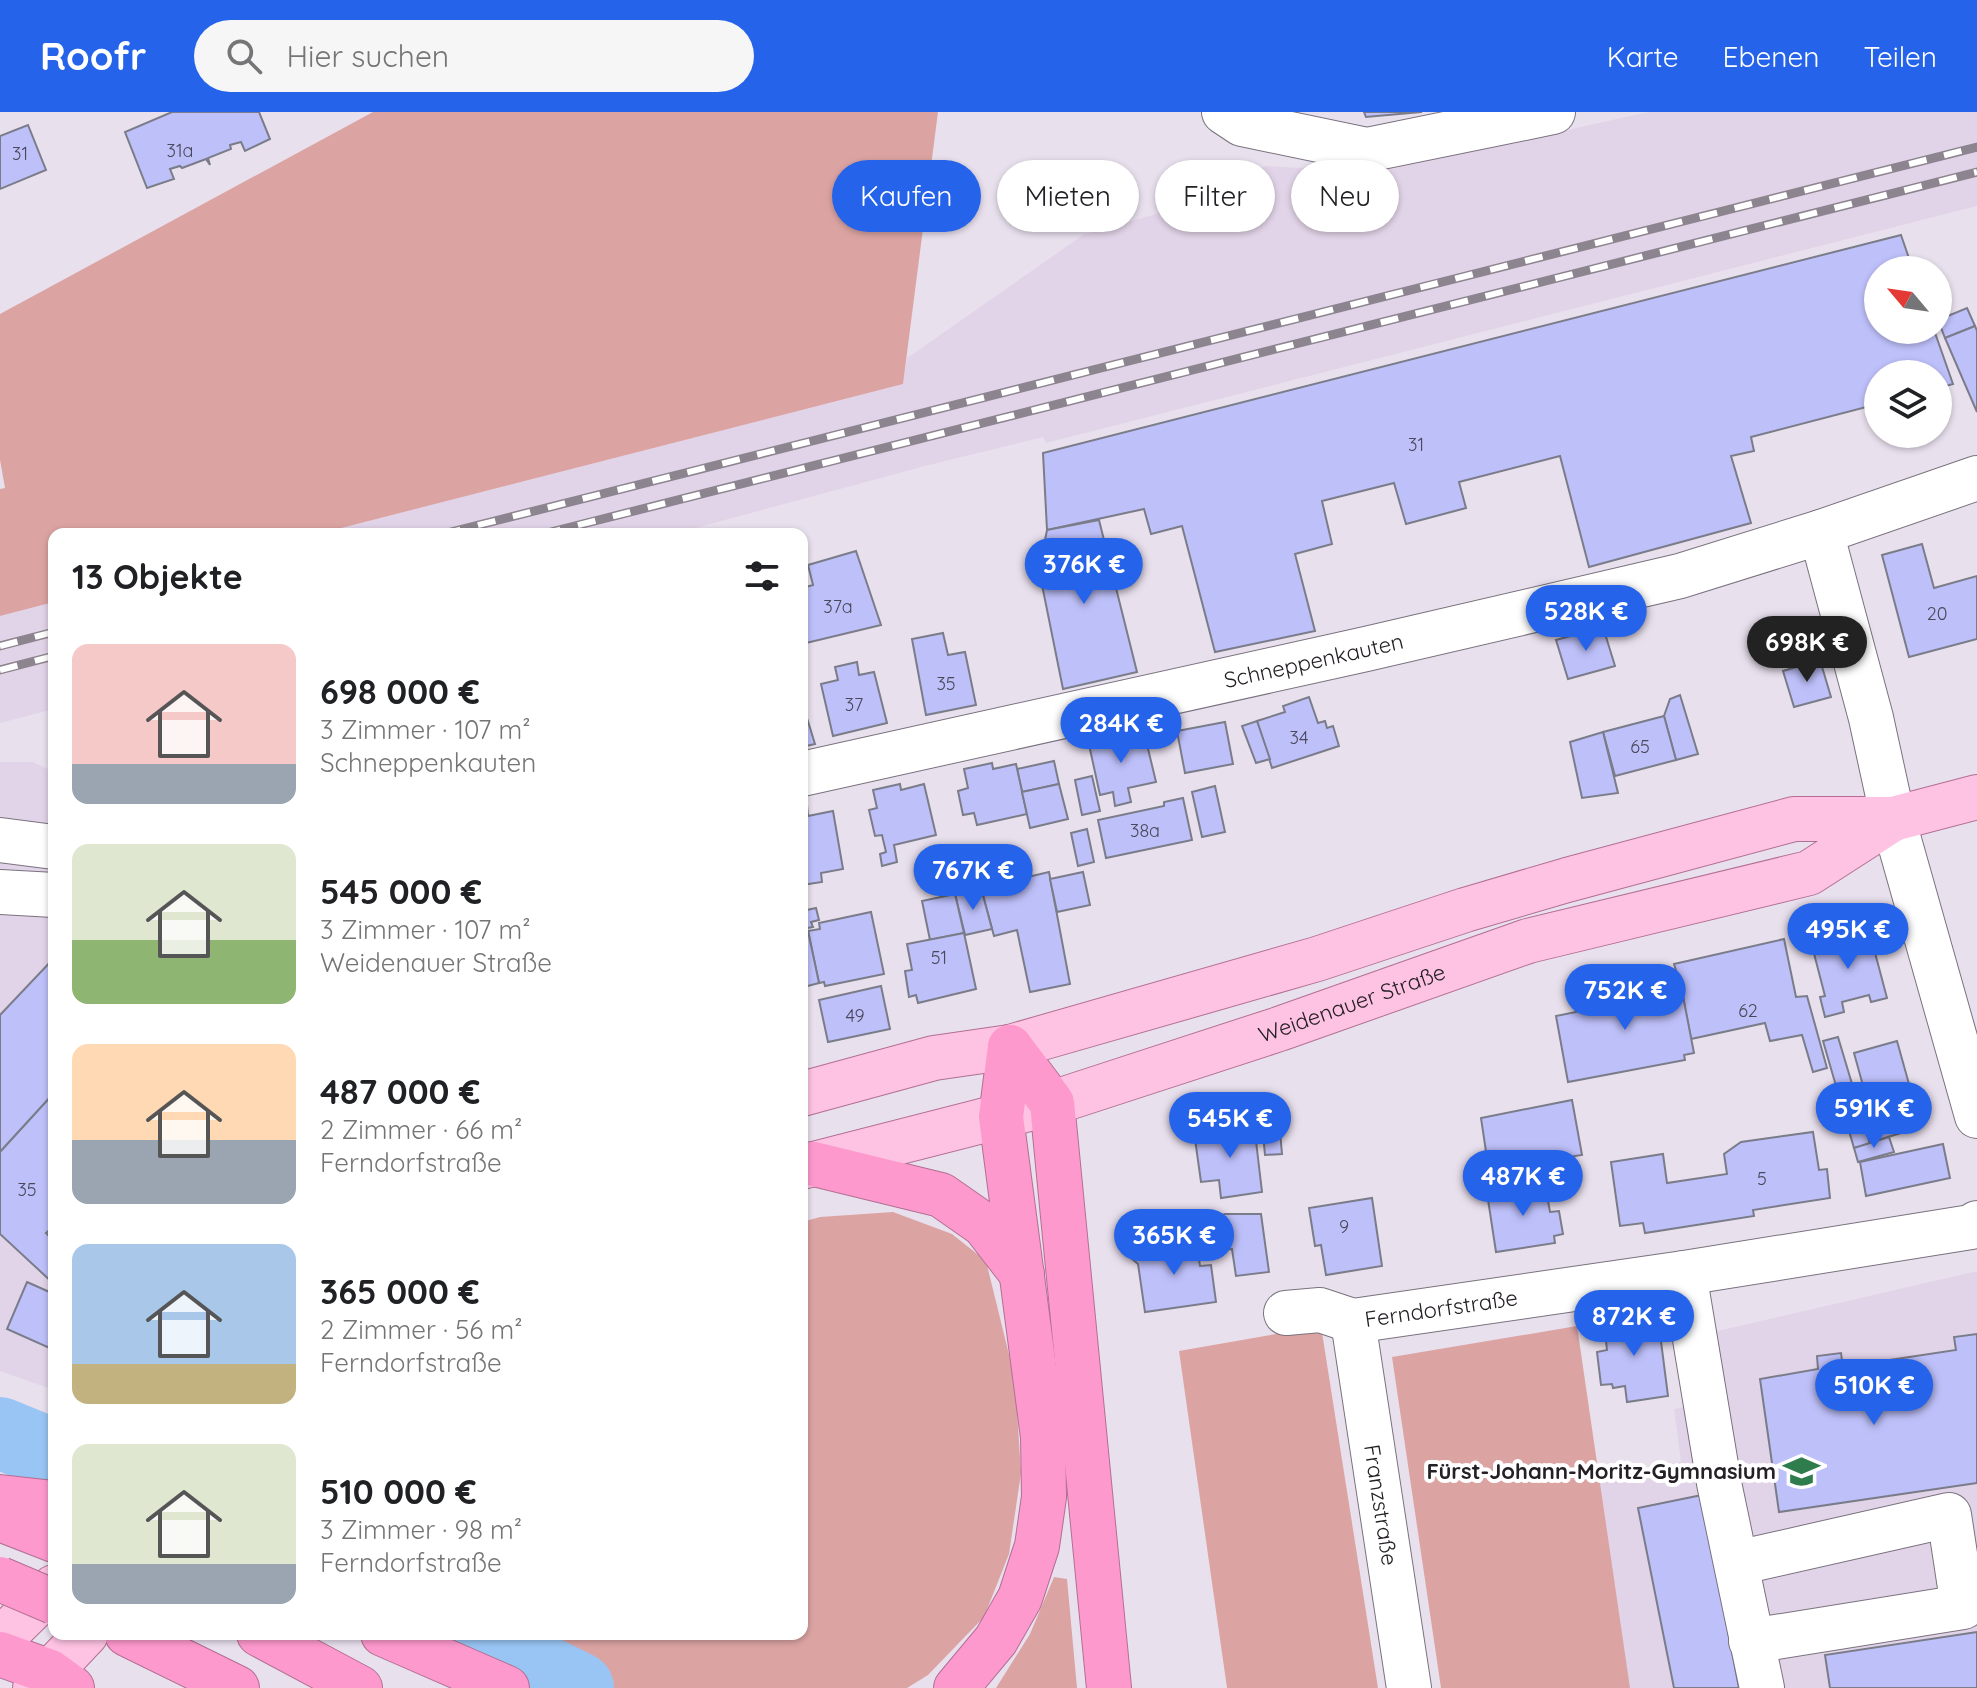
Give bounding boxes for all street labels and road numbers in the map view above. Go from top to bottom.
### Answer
street label: Schneppenkauten [1221,627,1406,694]
street label: Weidenauer Straße [1255,957,1449,1049]
street label: Ferndorfstraße [1363,1283,1519,1333]
street label: Franzstraße [1358,1442,1404,1567]

